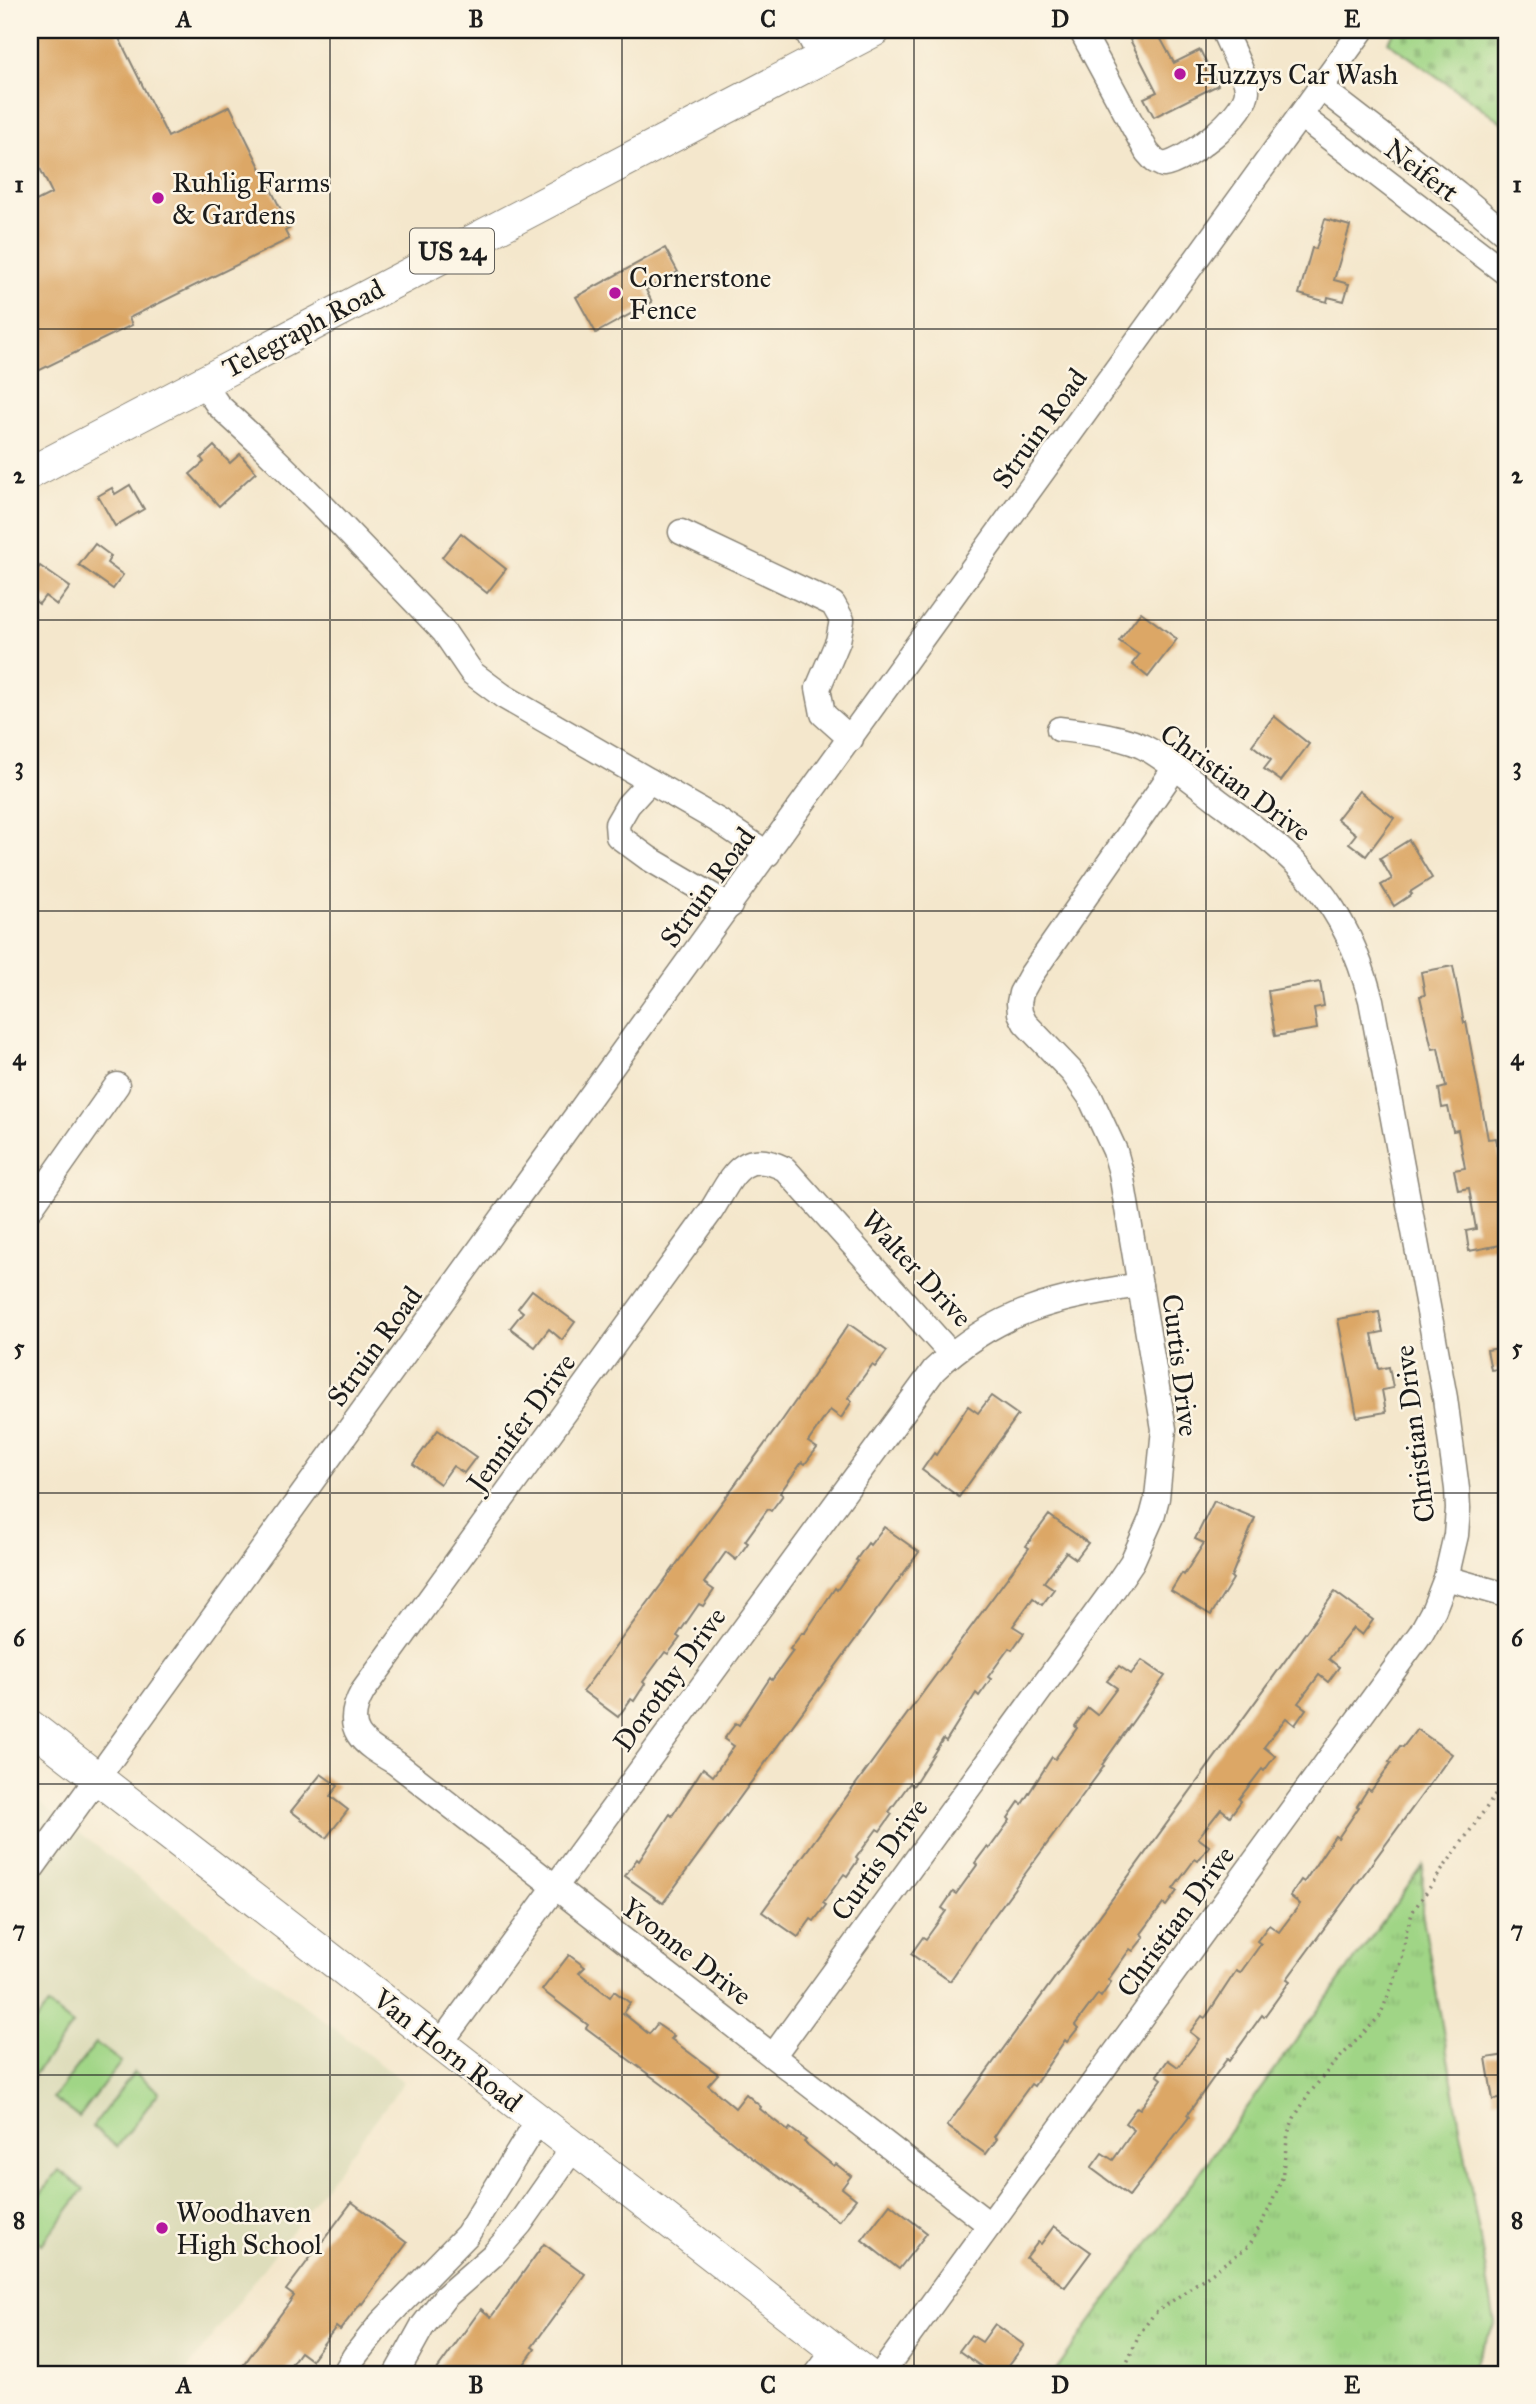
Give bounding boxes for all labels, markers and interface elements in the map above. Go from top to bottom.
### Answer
text: A [174,5,192,33]
text: B [468,5,484,33]
text: C [760,5,776,33]
text: D [1051,5,1069,33]
text: E [1344,5,1361,33]
place label: Huzzys Car Wash [1194,57,1399,92]
marker: Huzzys Car Wash [1172,66,1188,82]
street label: Neifert [1378,131,1466,210]
place label: Ruhlig Farms & Gardens [172,165,330,232]
text: 1 [14,170,24,198]
text: 1 [1512,170,1522,198]
marker: Ruhlig Farms & Gardens [150,190,166,206]
road number: US 24 [410,228,494,274]
place label: Cornerstone Fence [629,260,771,327]
street label: Telegraph Road [216,271,390,386]
marker: Cornerstone Fence [607,285,623,301]
street label: Struin Road [984,361,1095,495]
text: 2 [13,461,25,489]
text: 2 [1511,461,1523,489]
street label: Christian Drive [1153,716,1318,849]
text: 3 [14,752,24,781]
text: 3 [1512,752,1522,781]
street label: Struin Road [652,820,763,954]
text: 4 [13,1043,27,1071]
text: 4 [1511,1043,1525,1071]
street label: Walter Drive [854,1203,980,1334]
street label: Struin Road [319,1279,430,1413]
street label: Curtis Drive [1154,1292,1207,1438]
text: 5 [14,1333,25,1361]
text: 5 [1512,1333,1523,1361]
street label: Christian Drive [1386,1343,1443,1525]
street label: Jennifer Drive [458,1346,583,1501]
street label: Dorothy Drive [605,1600,733,1758]
text: 6 [13,1624,26,1652]
text: 6 [1511,1624,1524,1652]
street label: Curtis Drive [823,1791,936,1927]
street label: Christian Drive [1109,1839,1242,2004]
street label: Yvonne Drive [615,1890,759,2013]
text: 7 [13,1915,25,1943]
text: 7 [1511,1915,1523,1943]
street label: Van Horn Road [365,1981,529,2120]
place label: Woodhaven High School [176,2195,322,2262]
text: 8 [13,2206,25,2234]
text: 8 [1511,2206,1523,2234]
marker: Woodhaven High School [154,2220,170,2236]
text: A [174,2371,192,2399]
text: B [468,2371,484,2399]
text: C [760,2371,776,2399]
text: D [1051,2371,1069,2399]
text: E [1344,2371,1361,2399]

